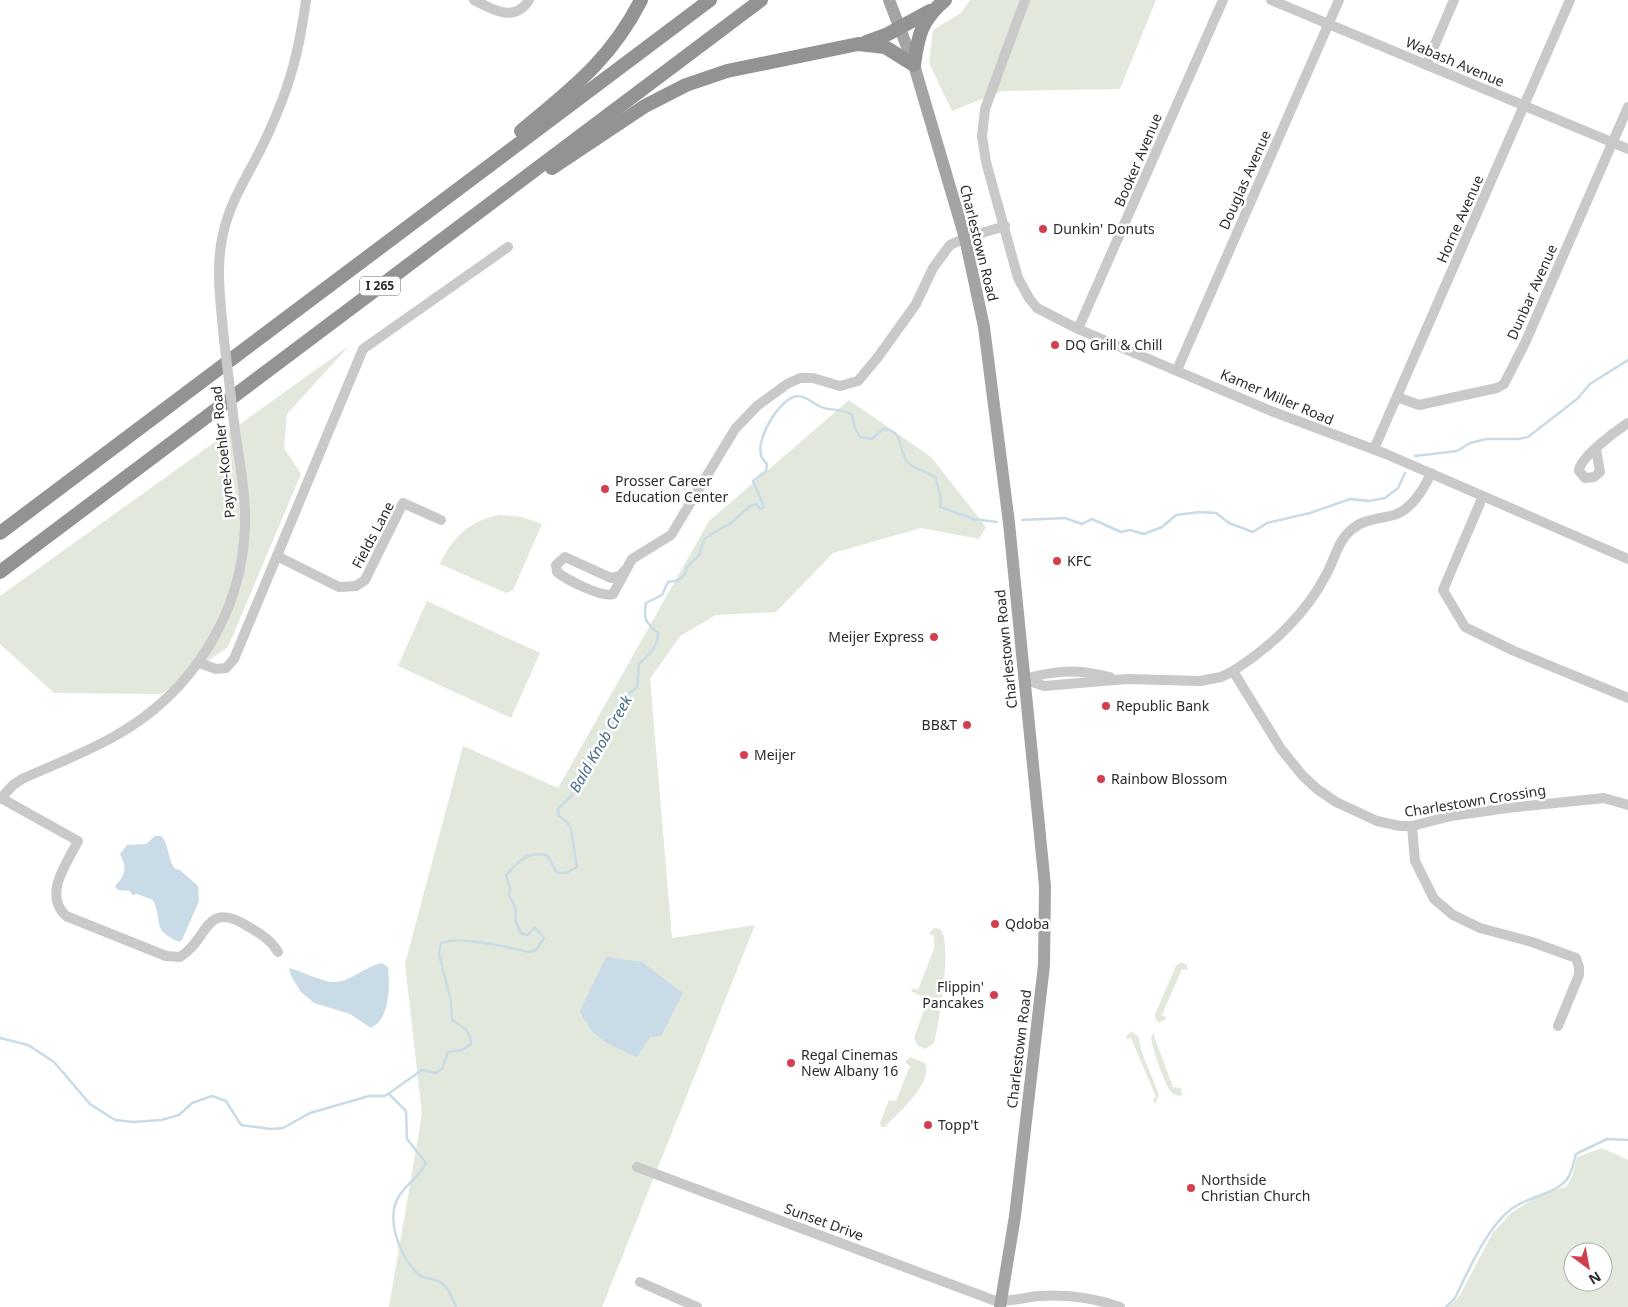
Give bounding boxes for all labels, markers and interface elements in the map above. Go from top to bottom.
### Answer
street label: Wabash Avenue [1403,32,1507,91]
street label: Booker Avenue [1109,110,1166,210]
street label: Douglas Avenue [1214,127,1275,232]
street label: Horne Avenue [1432,172,1487,266]
street label: Charlestown Road [956,183,1003,303]
place label: Dunkin' Donuts [1053,219,1155,238]
marker: Dunkin' Donuts [1037,223,1049,235]
street label: Dunbar Avenue [1502,241,1561,343]
road number: I 265 [360,276,400,296]
place label: DQ Grill & Chill [1065,335,1162,354]
marker: DQ Grill & Chill [1049,339,1061,351]
street label: Kamer Miller Road [1218,364,1337,429]
street label: Payne-Koehler Road [206,385,239,519]
place label: Prosser Career Education Center [615,471,728,506]
marker: Prosser Career Education Center [599,483,611,495]
street label: Fields Lane [347,498,398,571]
place label: KFC [1067,551,1092,570]
marker: KFC [1051,555,1063,567]
street label: Charlestown Road [990,589,1021,709]
place label: Meijer Express [828,627,924,646]
marker: Meijer Express [928,631,940,643]
water label: Bald Knob Creek [564,691,636,796]
place label: Republic Bank [1116,696,1210,715]
marker: Republic Bank [1100,700,1112,712]
place label: BB&T [922,715,957,734]
marker: BB&T [961,719,973,731]
place label: Meijer [754,745,796,764]
marker: Meijer [738,749,750,761]
place label: Rainbow Blossom [1111,769,1227,788]
marker: Rainbow Blossom [1095,773,1107,785]
street label: Charlestown Crossing [1403,780,1547,821]
place label: Qdoba [1005,914,1049,933]
marker: Qdoba [989,918,1001,930]
place label: Flippin' Pancakes [922,977,984,1012]
street label: Charlestown Road [1002,988,1035,1109]
marker: Flippin' Pancakes [988,989,1000,1001]
place label: Regal Cinemas New Albany 16 [801,1045,898,1080]
marker: Regal Cinemas New Albany 16 [785,1057,797,1069]
place label: Topp't [938,1115,979,1134]
marker: Topp't [922,1119,934,1131]
place label: Northside Christian Church [1201,1170,1310,1205]
marker: Northside Christian Church [1185,1182,1197,1194]
street label: Sunset Drive [782,1198,866,1245]
north arrow [1563,1242,1613,1292]
text: N [1585,1267,1605,1290]

